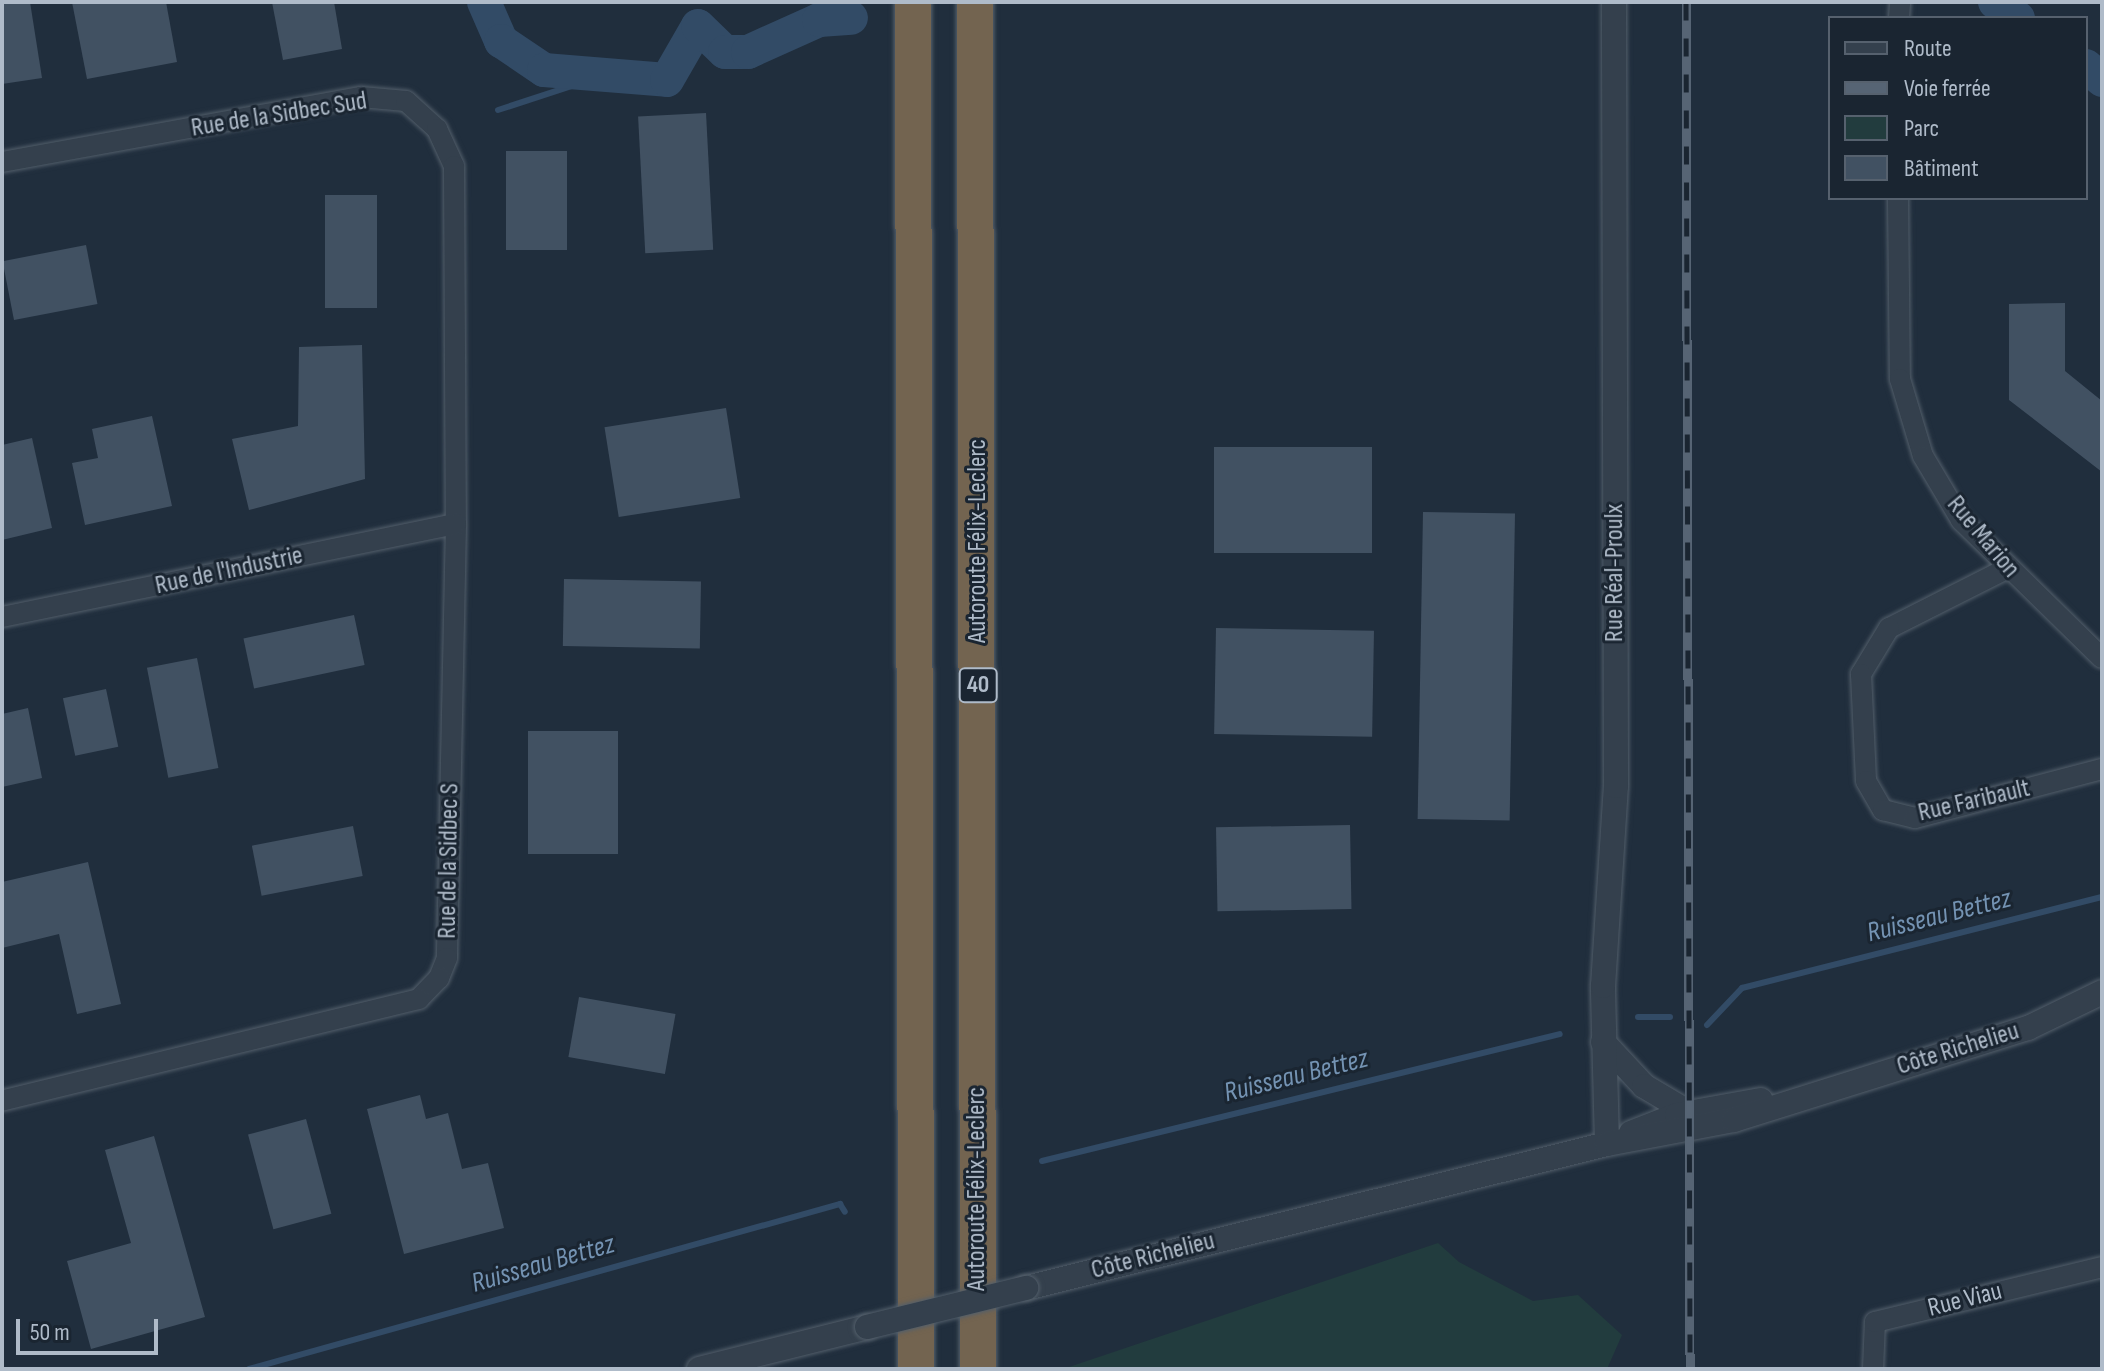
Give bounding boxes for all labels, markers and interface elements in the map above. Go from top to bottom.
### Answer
legend [1828,16,2088,200]
text: Route [1904,34,1952,63]
text: Voie ferrée [1904,74,1991,103]
street label: Rue de la Sidbec Sud [189,86,369,144]
text: Parc [1904,114,1939,143]
text: Bâtiment [1904,154,1979,183]
street label: Autoroute Félix-Leclerc [962,439,994,643]
street label: Rue Marion [1940,490,2026,584]
street label: Rue Réal-Proulx [1599,504,1631,642]
street label: Rue de l'Industrie [152,540,306,602]
road number: 40 [958,665,998,705]
street label: Rue Faribault [1915,773,2033,829]
street label: Rue de la Sidbec S [432,783,466,939]
water label: Ruisseau Bettez [1863,882,2015,950]
street label: Côte Richelieu [1893,1016,2023,1082]
water label: Ruisseau Bettez [1220,1042,1372,1110]
street label: Autoroute Félix-Leclerc [961,1087,993,1291]
street label: Côte Richelieu [1088,1226,1218,1286]
water label: Ruisseau Bettez [468,1228,618,1300]
street label: Rue Viau [1925,1276,2005,1324]
scale bar [20,1303,162,1353]
text: 50 m [30,1318,70,1347]

